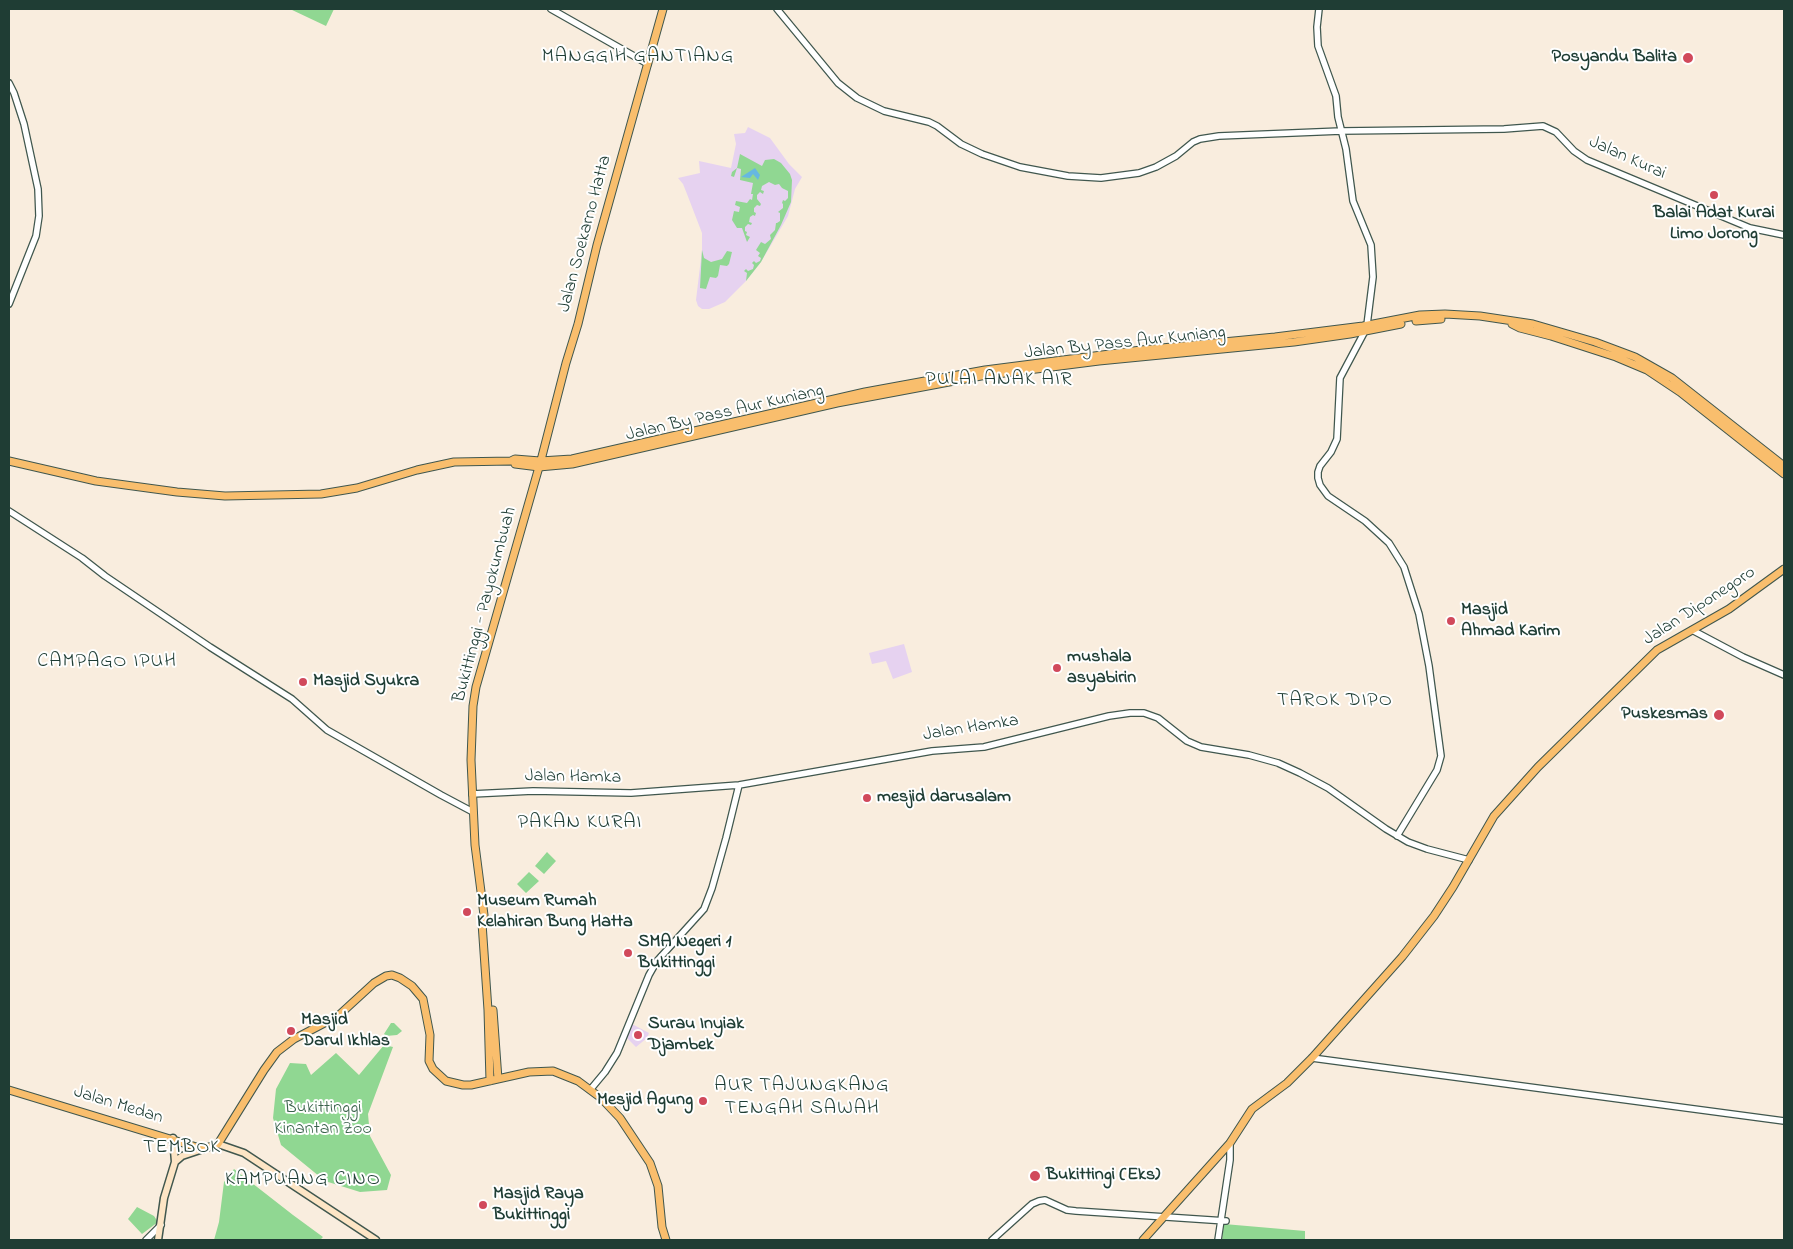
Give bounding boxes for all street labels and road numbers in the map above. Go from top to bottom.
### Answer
street label: Jalan Kurai [1585,132,1669,186]
street label: Jalan Soekarno Hatta [555,153,617,315]
street label: Jalan By Pass Aur Kuniang [1023,323,1227,365]
street label: Jalan By Pass Aur Kuniang [624,381,826,447]
street label: Bukittinggi - Payokumbuah [450,505,522,705]
street label: Jalan Diponegoro [1640,563,1760,651]
street label: Jalan Hamka [922,711,1020,747]
street label: Jalan Hamka [525,766,621,790]
street label: Jalan Medan [71,1082,165,1130]

